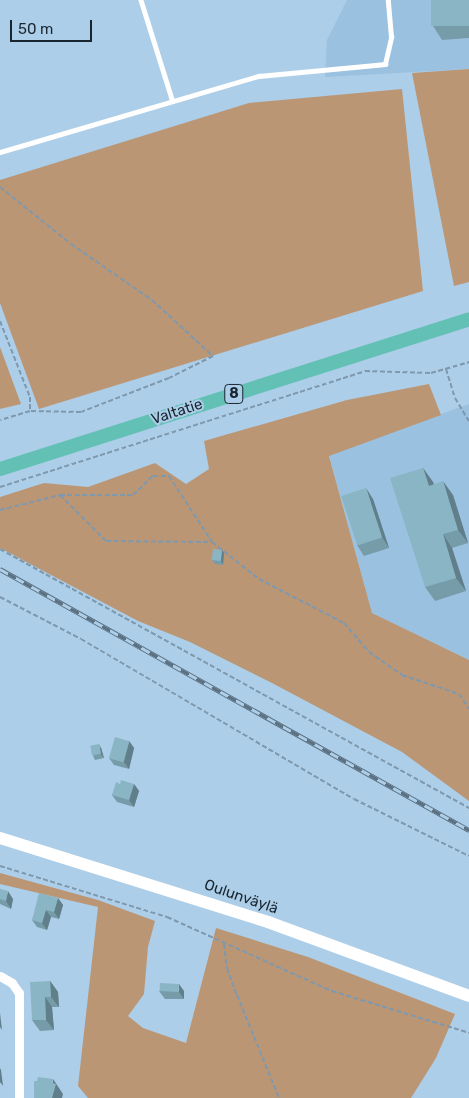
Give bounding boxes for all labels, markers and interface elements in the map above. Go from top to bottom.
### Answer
scale bar [12,10,95,42]
text: 50 m [18,20,53,38]
road number: 8 [224,382,244,406]
street label: Valtatie [149,395,205,429]
street label: Oulunväylä [202,876,280,918]

